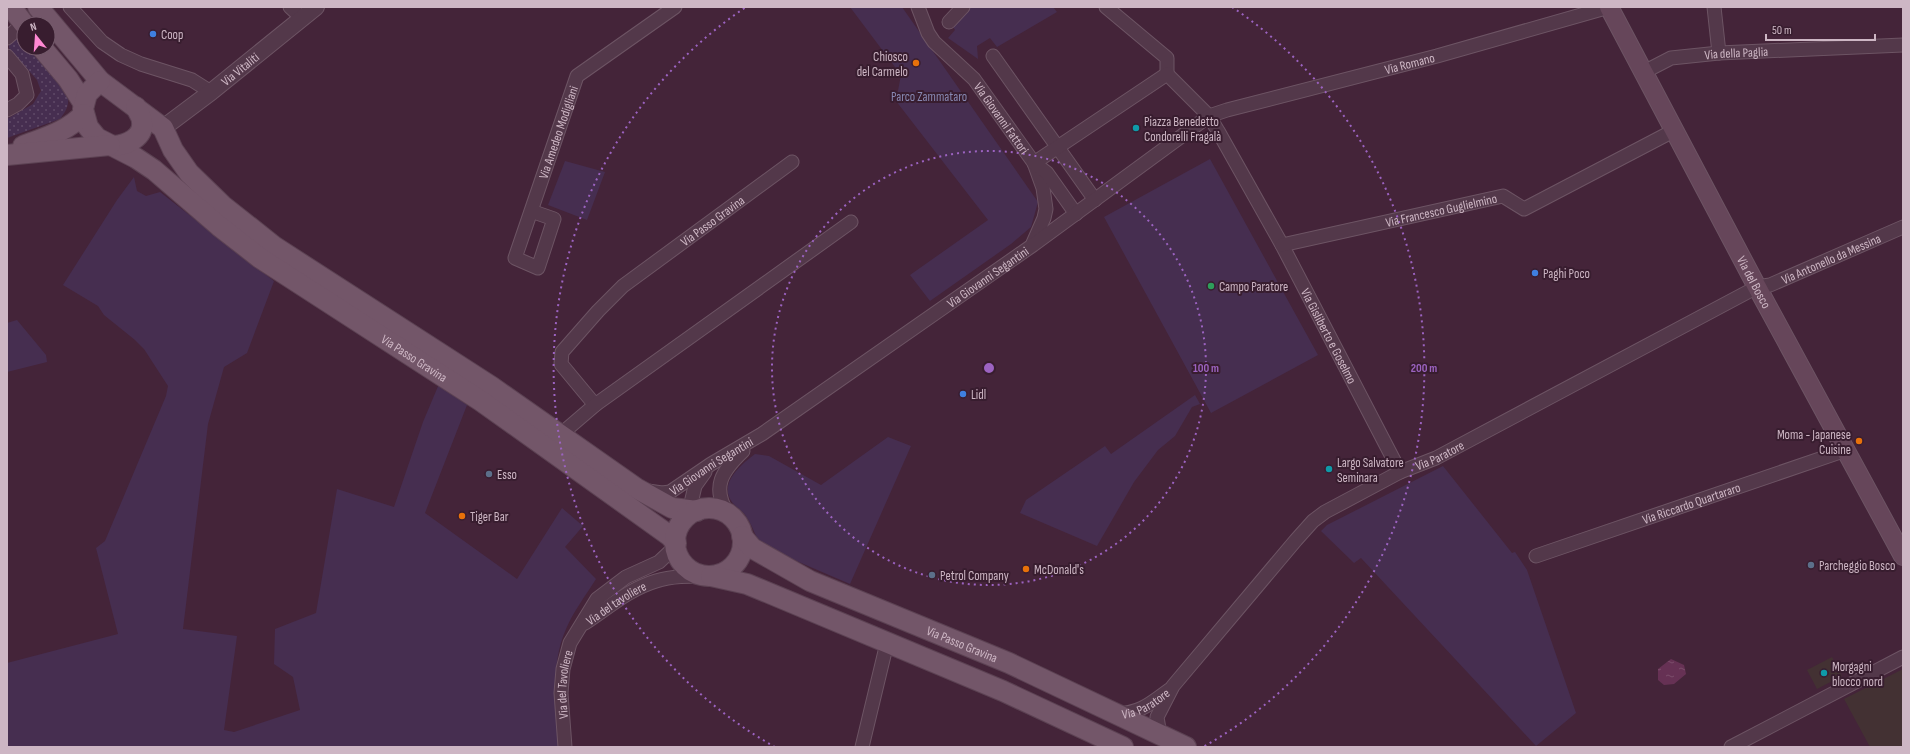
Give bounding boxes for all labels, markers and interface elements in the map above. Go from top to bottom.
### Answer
north arrow [16,16,56,56]
scale bar [1766,16,1875,42]
text: N [29,20,38,34]
text: 50 m [1772,23,1792,38]
place label: Coop [161,27,183,43]
marker: Coop [148,29,158,39]
street label: Via della Paglia [1704,44,1768,63]
street label: Via Vitaliti [218,49,263,90]
place label: Chiosco del Carmelo [857,49,908,80]
street label: Via Romano [1383,50,1436,78]
marker: Chiosco del Carmelo [911,58,921,68]
street label: Via Giovanni Fattori [970,80,1032,157]
street label: Via Amedeo Modigliani [536,84,582,181]
park label: Parco Zammataro [891,89,967,105]
place label: Piazza Benedetto Condorelli Fragalà [1144,114,1221,145]
marker: Piazza Benedetto Condorelli Fragalà [1131,123,1141,133]
street label: Via Francesco Guglielmino [1384,191,1499,231]
street label: Via Passo Gravina [678,193,748,250]
street label: Via Antonello da Messina [1779,231,1884,288]
street label: Via Giovanni Segantini [944,243,1032,312]
street label: Via del Bosco [1733,253,1774,311]
place label: Paghi Poco [1543,266,1590,282]
marker: Paghi Poco [1530,268,1540,278]
place label: Campo Paratore [1219,279,1288,295]
marker: Campo Paratore [1206,281,1216,291]
street label: Via Gisliberto e Goselmo [1297,286,1360,387]
street label: Via Passo Gravina [378,332,450,386]
centre of rings [982,361,996,375]
text: 100 m [1193,361,1219,376]
text: 200 m [1411,361,1437,376]
place label: Lidl [971,387,986,403]
marker: Lidl [958,389,968,399]
place label: Moma - Japanese Cuisine [1777,427,1851,458]
street label: Via Giovanni Segantini [667,434,756,499]
marker: Moma - Japanese Cuisine [1854,436,1864,446]
street label: Via Paratore [1413,437,1467,474]
place label: Largo Salvatore Seminara [1337,455,1404,486]
marker: Largo Salvatore Seminara [1324,464,1334,474]
place label: Esso [497,467,517,483]
marker: Esso [484,469,494,479]
street label: Via Riccardo Quartararo [1640,480,1743,528]
place label: Tiger Bar [470,509,509,525]
marker: Tiger Bar [457,511,467,521]
place label: Parcheggio Bosco [1819,558,1895,574]
marker: Parcheggio Bosco [1806,560,1816,570]
place label: McDonald's [1034,562,1084,578]
marker: McDonald's [1021,564,1031,574]
place label: Petrol Company [940,568,1009,584]
marker: Petrol Company [927,570,937,580]
street label: Via del tavoliere [583,578,649,629]
street label: Via Passo Gravina [924,623,1000,666]
street label: Via del Tavoliere [554,648,577,719]
place label: Morgagni blocco nord [1832,659,1883,690]
marker: Morgagni blocco nord [1819,668,1829,678]
street label: Via Paratore [1121,685,1173,723]

